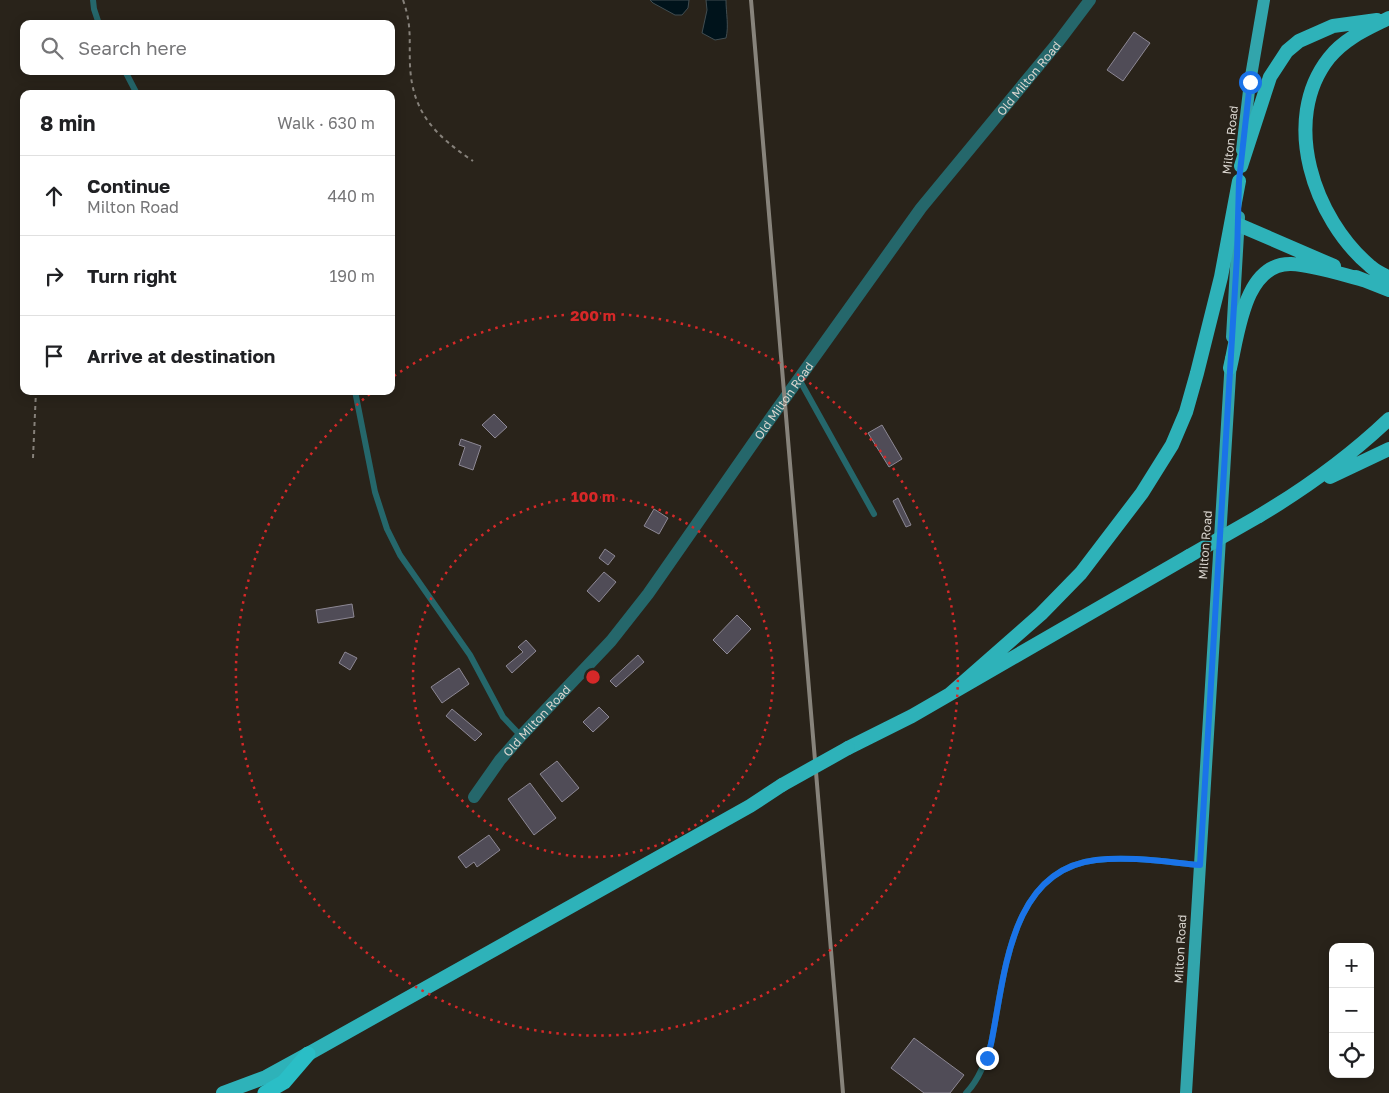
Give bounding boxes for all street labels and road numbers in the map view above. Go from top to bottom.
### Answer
street label: Old Milton Road [993,38,1063,118]
street label: Milton Road [1219,105,1241,175]
street label: Old Milton Road [751,359,816,442]
street label: Milton Road [1195,510,1215,580]
street label: Old Milton Road [499,682,573,759]
street label: Milton Road [1171,914,1189,984]

